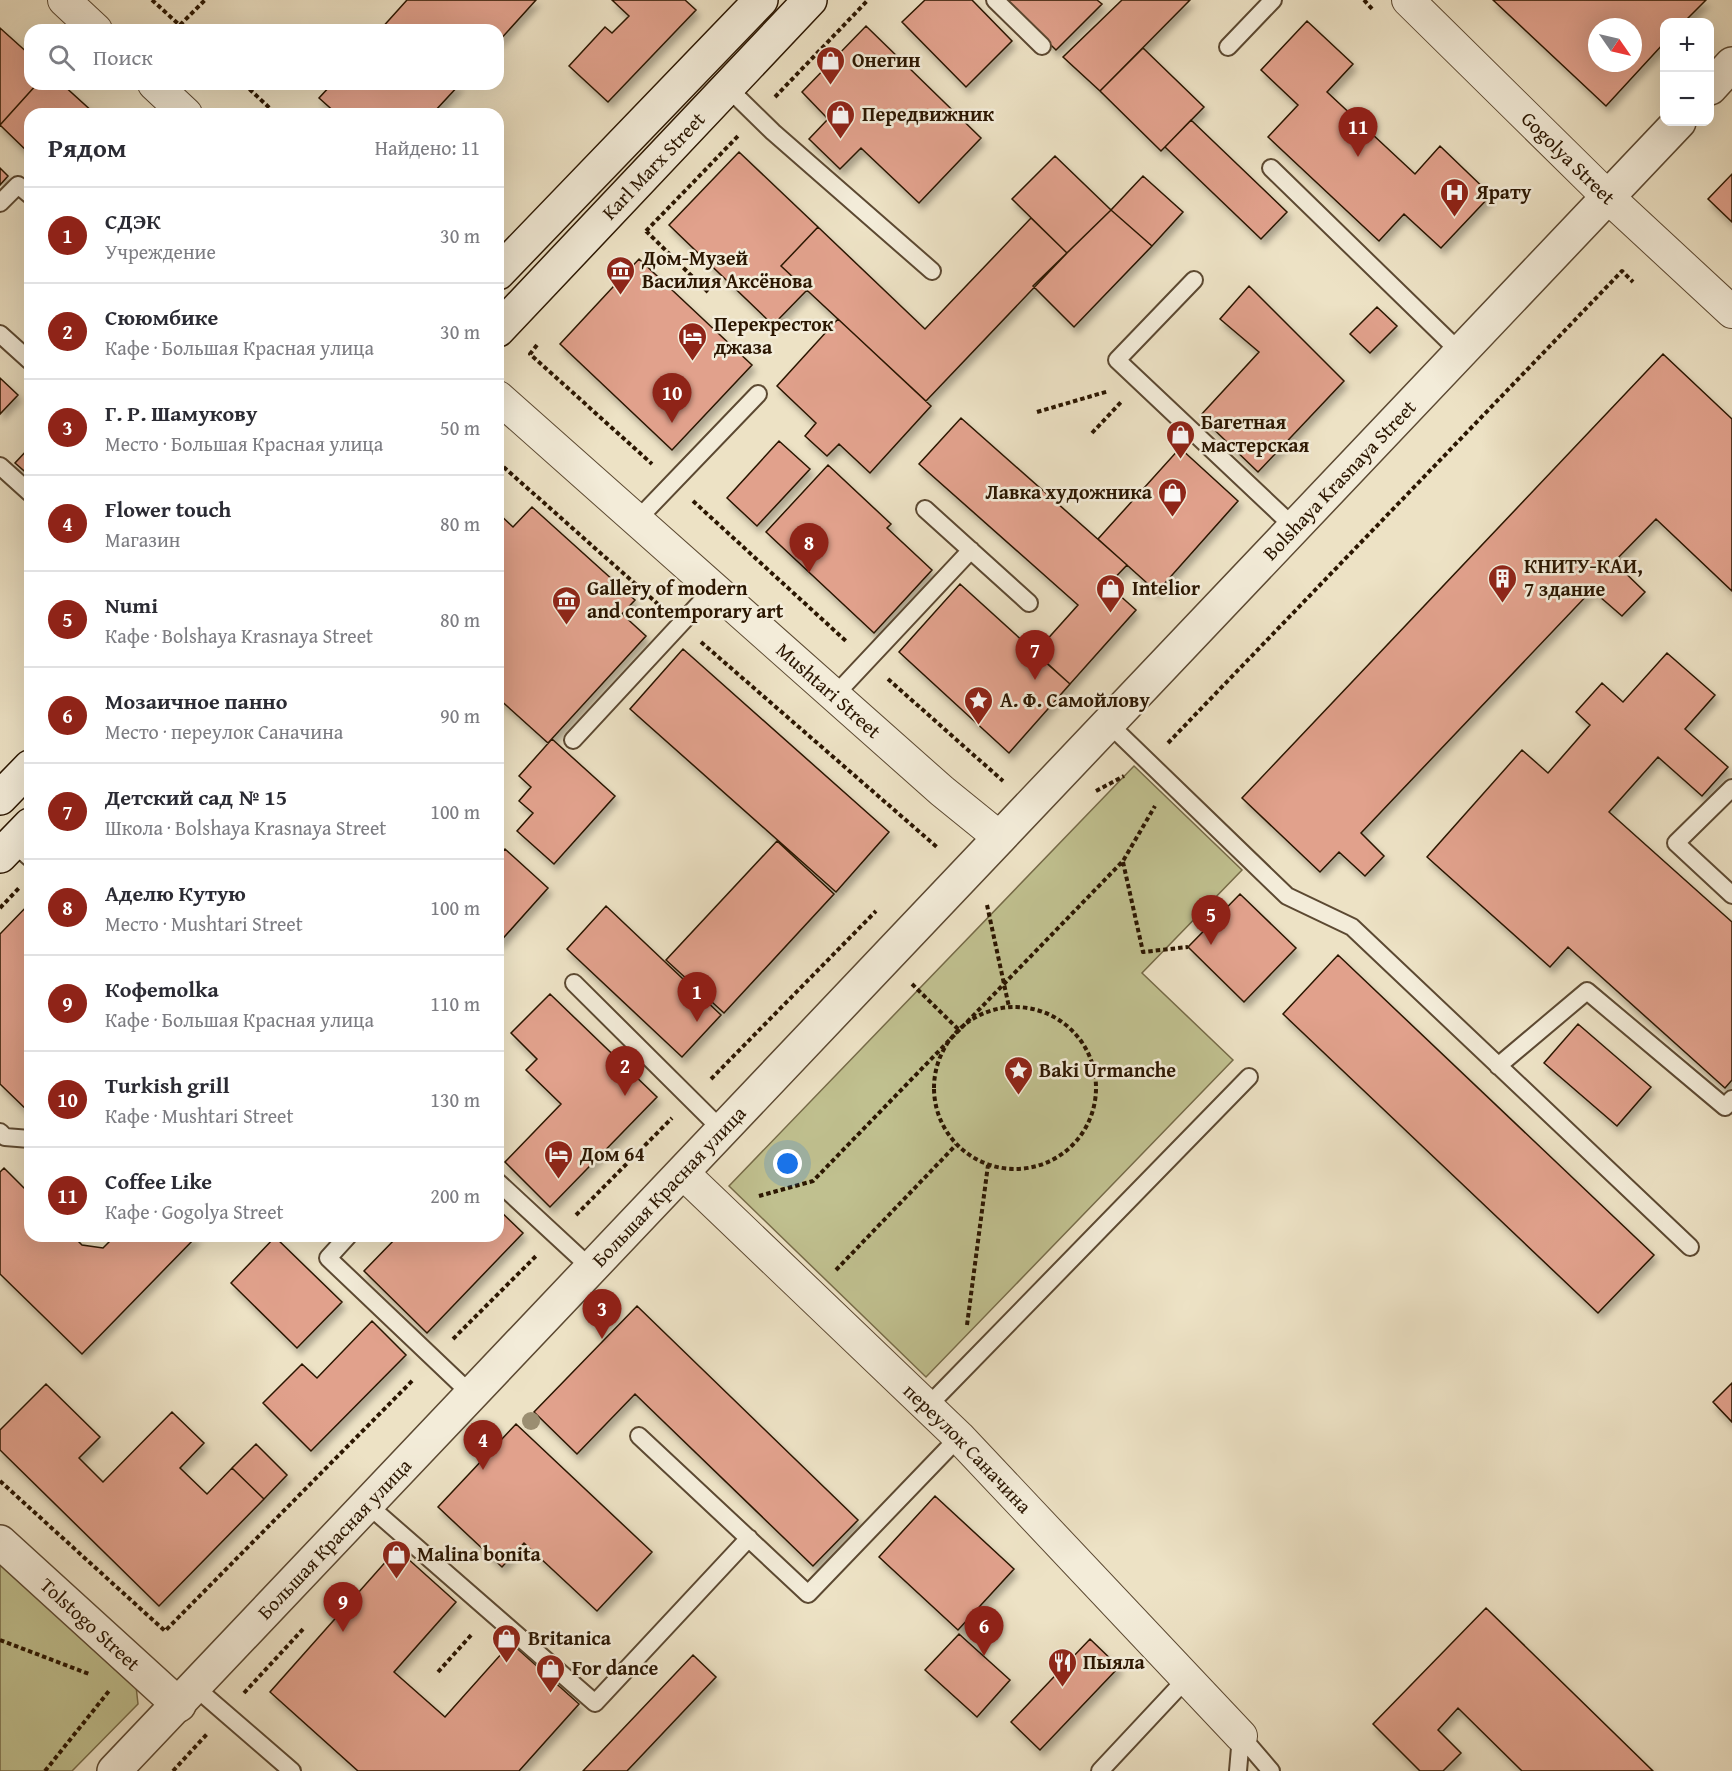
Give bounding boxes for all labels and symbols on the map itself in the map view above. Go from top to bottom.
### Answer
north arrow [1588,18,1642,72]
shop icon: Онегин [815,44,847,86]
place label: Онегин [852,45,920,74]
shop icon: Передвижник [825,98,857,140]
place label: Передвижник [862,99,994,128]
street label: Gogolya Street [1515,104,1622,211]
street label: Karl Marx Street [595,105,711,226]
pin: 11 [1338,108,1378,157]
hospital icon: Ярату [1439,176,1471,218]
place label: Ярату [1475,177,1532,206]
place label: Дом-Музей Василия Аксёнова [641,243,813,295]
museum icon: Дом-Музей Василия Аксёнова [605,254,637,296]
place label: Перекресток джаза [714,309,834,361]
hotel icon: Перекресток джаза [677,320,709,362]
pin: 10 [652,374,692,423]
street label: Bolshaya Krasnaya Street [1256,393,1422,566]
place label: Багетная мастерская [1201,407,1309,459]
shop icon: Багетная мастерская [1164,418,1196,460]
shop icon: Лавка художника [1157,476,1189,518]
place label: Лавка художника [985,477,1153,506]
pin: 8 [790,524,828,573]
place label: КНИТУ-КАИ, 7 здание [1524,551,1643,603]
building icon: КНИТУ-КАИ, 7 здание [1487,562,1519,604]
shop icon: Intelior [1095,572,1127,614]
place label: Gallery of modern and contemporary art [587,573,784,625]
place label: Intelior [1132,573,1200,602]
museum icon: Gallery of modern and contemporary art [550,584,582,626]
pin: 7 [1016,630,1054,680]
street label: Mushtari Street [770,635,888,745]
place icon: А. Ф. Самойлову [963,684,995,726]
place label: А. Ф. Самойлову [1000,685,1150,714]
pin: 5 [1192,896,1230,945]
pin: 1 [678,972,716,1022]
pin: 2 [606,1046,644,1096]
place icon: Baki Urmanche [1002,1054,1034,1096]
place label: Baki Urmanche [1039,1055,1176,1084]
street label: Большая Красная улица [585,1099,752,1273]
hotel icon: Дом 64 [543,1138,575,1180]
place label: Дом 64 [579,1139,645,1168]
your location [773,1149,802,1178]
pin: 3 [582,1290,622,1339]
street label: переулок Саначина [897,1376,1039,1520]
pin: 4 [464,1420,502,1470]
street label: Большая Красная улица [250,1451,418,1626]
shop icon: Malina bonita [380,1538,412,1580]
place label: Malina bonita [417,1539,541,1568]
street label: Tolstogo Street [34,1570,147,1677]
pin: 9 [324,1582,362,1632]
pin: 6 [964,1606,1004,1656]
shop icon: Britanica [491,1622,523,1664]
place label: Britanica [528,1623,612,1652]
restaurant icon: Пыяла [1046,1646,1078,1688]
place label: Пыяла [1083,1647,1145,1676]
shop icon: For dance [535,1652,567,1694]
place label: For dance [572,1653,659,1682]

